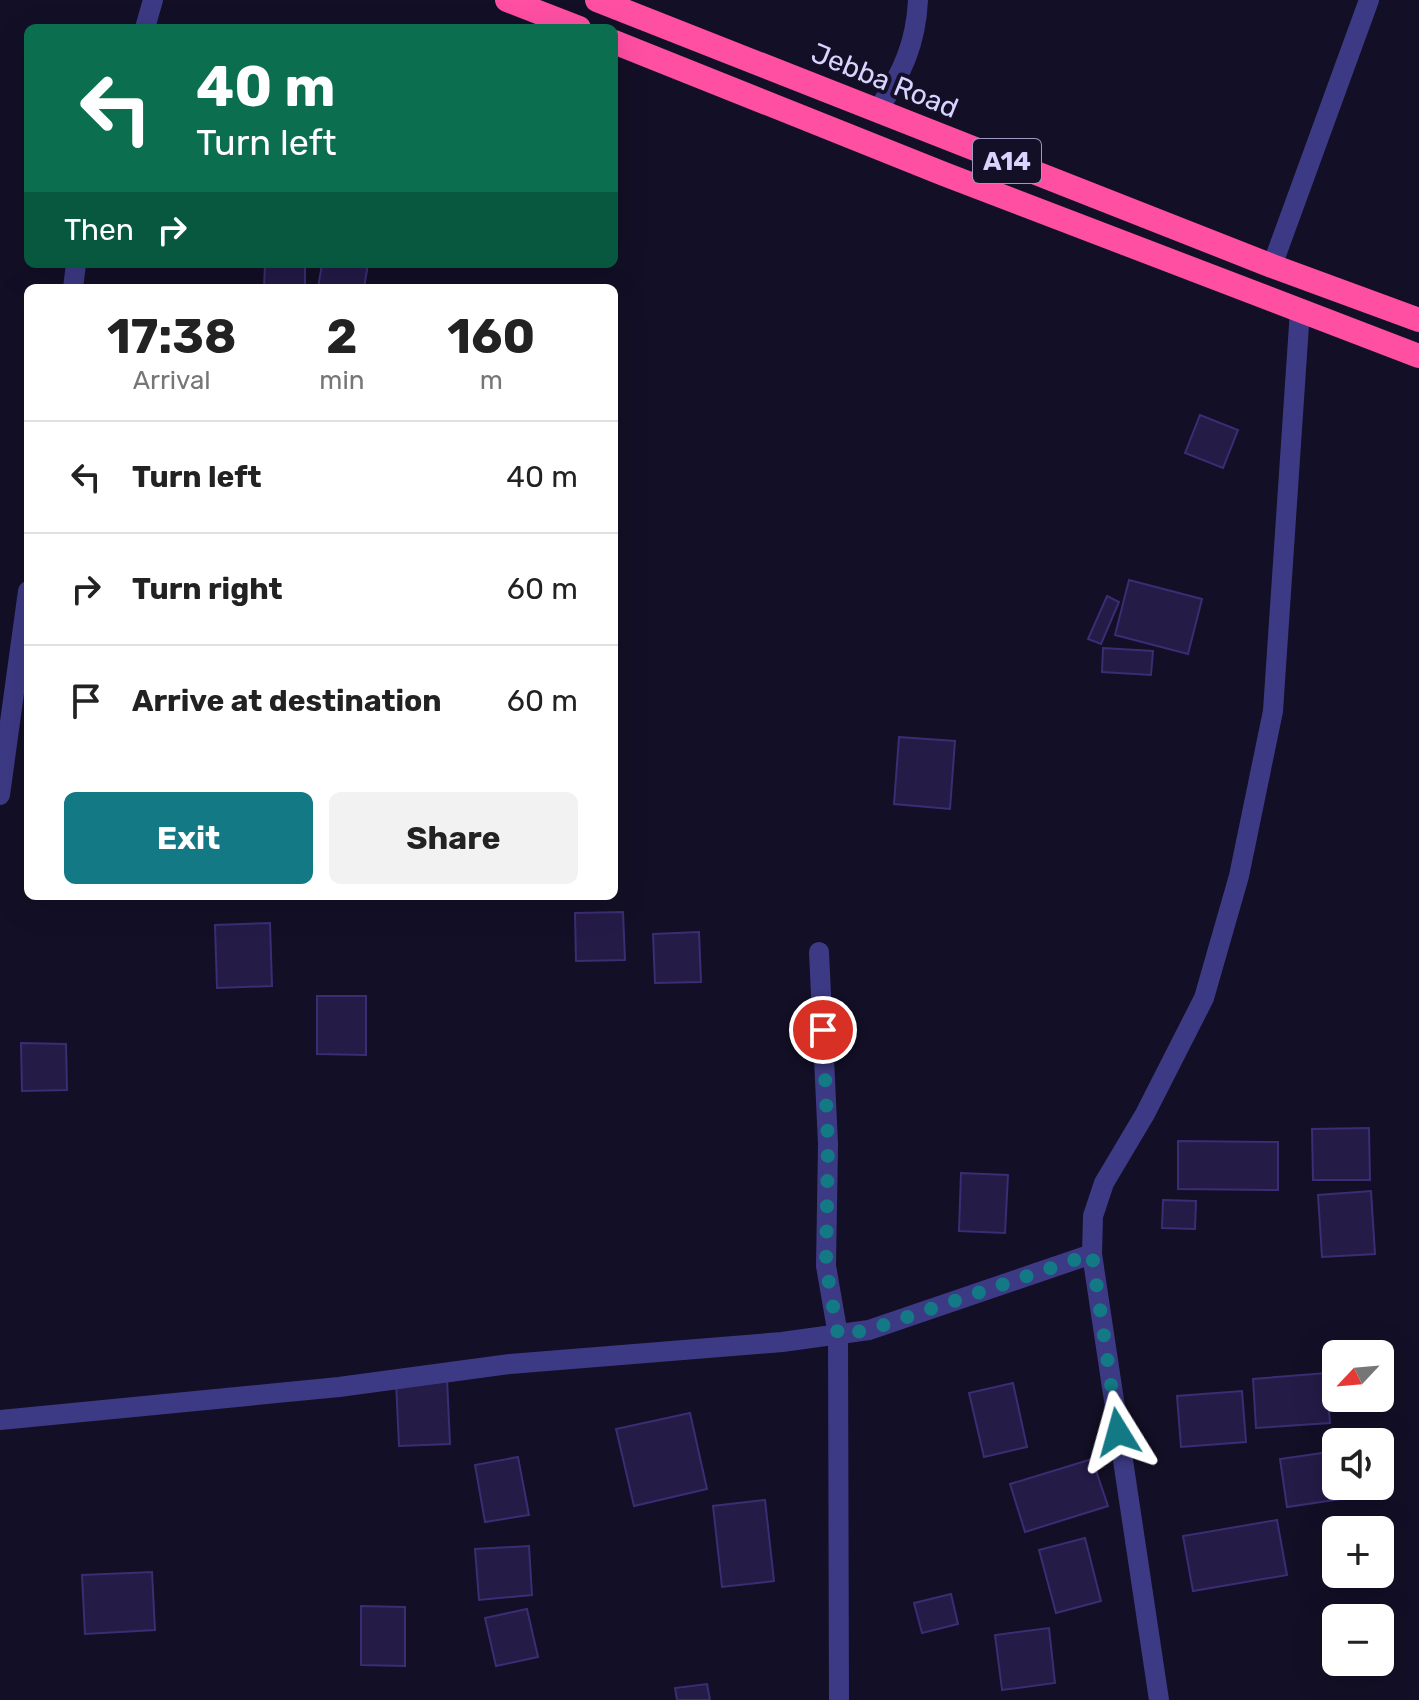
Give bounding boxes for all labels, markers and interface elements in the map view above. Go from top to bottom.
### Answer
street label: Jebba Road [807,36,963,125]
text: 40 m [196,54,336,120]
icon: left [64,56,168,160]
text: Turn left [196,121,337,164]
road number: A14 [973,139,1041,183]
icon: right [150,208,194,252]
text: Then [64,212,134,248]
text: 17:38 [107,308,236,365]
text: 2 [326,308,357,365]
text: 160 [447,308,535,365]
text: Arrival [133,365,211,396]
text: min [319,365,364,396]
text: m [480,365,503,396]
icon: left [64,455,108,499]
text: Turn left [132,459,262,495]
text: 40 m [506,459,578,495]
icon: right [64,567,108,611]
text: Turn right [132,571,283,607]
text: 60 m [507,571,578,607]
icon: arrive [64,679,108,723]
text: Arrive at destination [132,683,442,719]
text: 60 m [507,683,578,719]
button: Exit [64,792,313,884]
button: Share [329,792,578,884]
pin [789,996,857,1064]
icon: arrive [801,1008,845,1052]
north arrow [1322,1340,1394,1412]
map controls [1322,1340,1394,1676]
position arrow [1076,1390,1160,1474]
button: sound [1322,1428,1394,1500]
button: + [1322,1516,1394,1588]
button: − [1322,1604,1394,1676]

